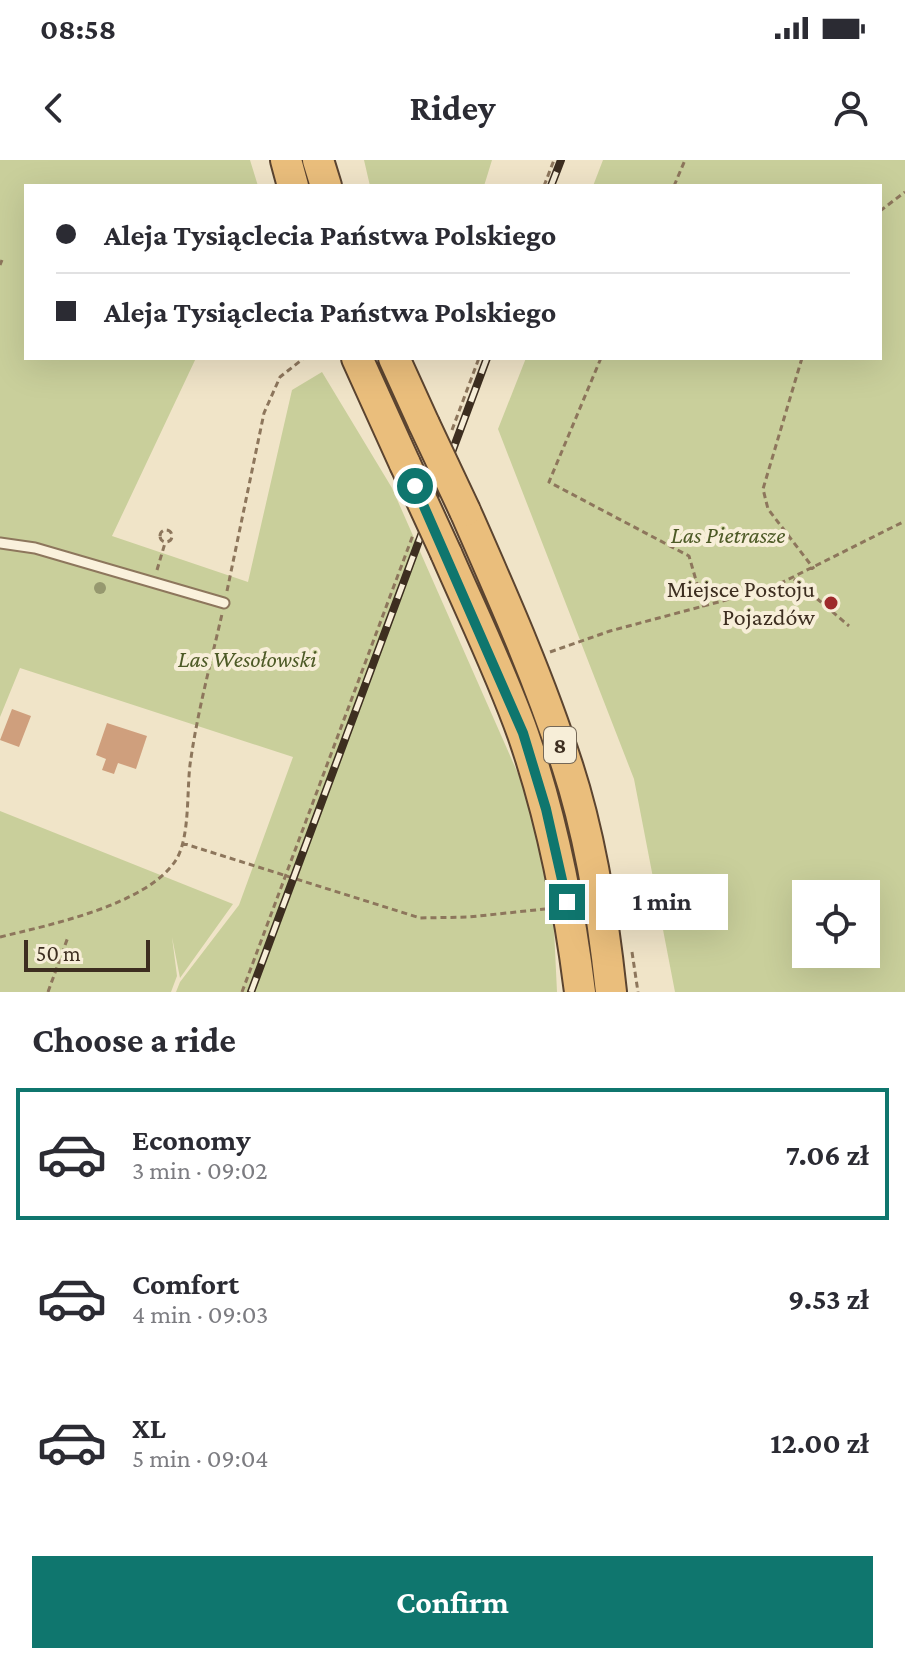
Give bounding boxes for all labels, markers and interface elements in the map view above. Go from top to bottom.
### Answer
text: 08:58 [40,12,116,45]
icon: back [32,86,76,130]
icon: person [829,86,873,130]
text: Ridey [409,88,496,128]
text: Aleja Tysiąclecia Państwa Polskiego [104,218,556,251]
text: Aleja Tysiąclecia Państwa Polskiego [104,295,556,328]
route start [397,468,433,504]
park label: Las Pietrasze [671,521,785,548]
place label: Miejsce Postoju Pojazdów [667,575,815,630]
marker: Miejsce Postoju Pojazdów [822,594,840,612]
park label: Las Wesołowski [178,645,317,672]
road number: 8 [544,727,576,763]
callout: 1 min [595,874,727,930]
map controls [792,880,880,968]
button: locate [792,880,880,968]
route end [549,884,585,920]
text: 1 min [632,887,692,916]
scale bar [24,936,150,972]
text: 50 m [36,941,81,966]
text: Choose a ride [32,1020,236,1060]
icon: car [36,1118,108,1190]
text: Economy [132,1123,251,1156]
text: 7.06 zł [785,1138,869,1171]
text: 3 min · 09:02 [132,1156,268,1185]
icon: car [36,1262,108,1334]
text: Comfort [132,1267,239,1300]
text: 9.53 zł [788,1282,869,1315]
text: 4 min · 09:03 [132,1300,268,1329]
icon: car [36,1406,108,1478]
text: XL [132,1411,166,1444]
text: 12.00 zł [770,1426,869,1459]
text: 5 min · 09:04 [132,1444,269,1473]
button: Confirm [32,1556,873,1648]

